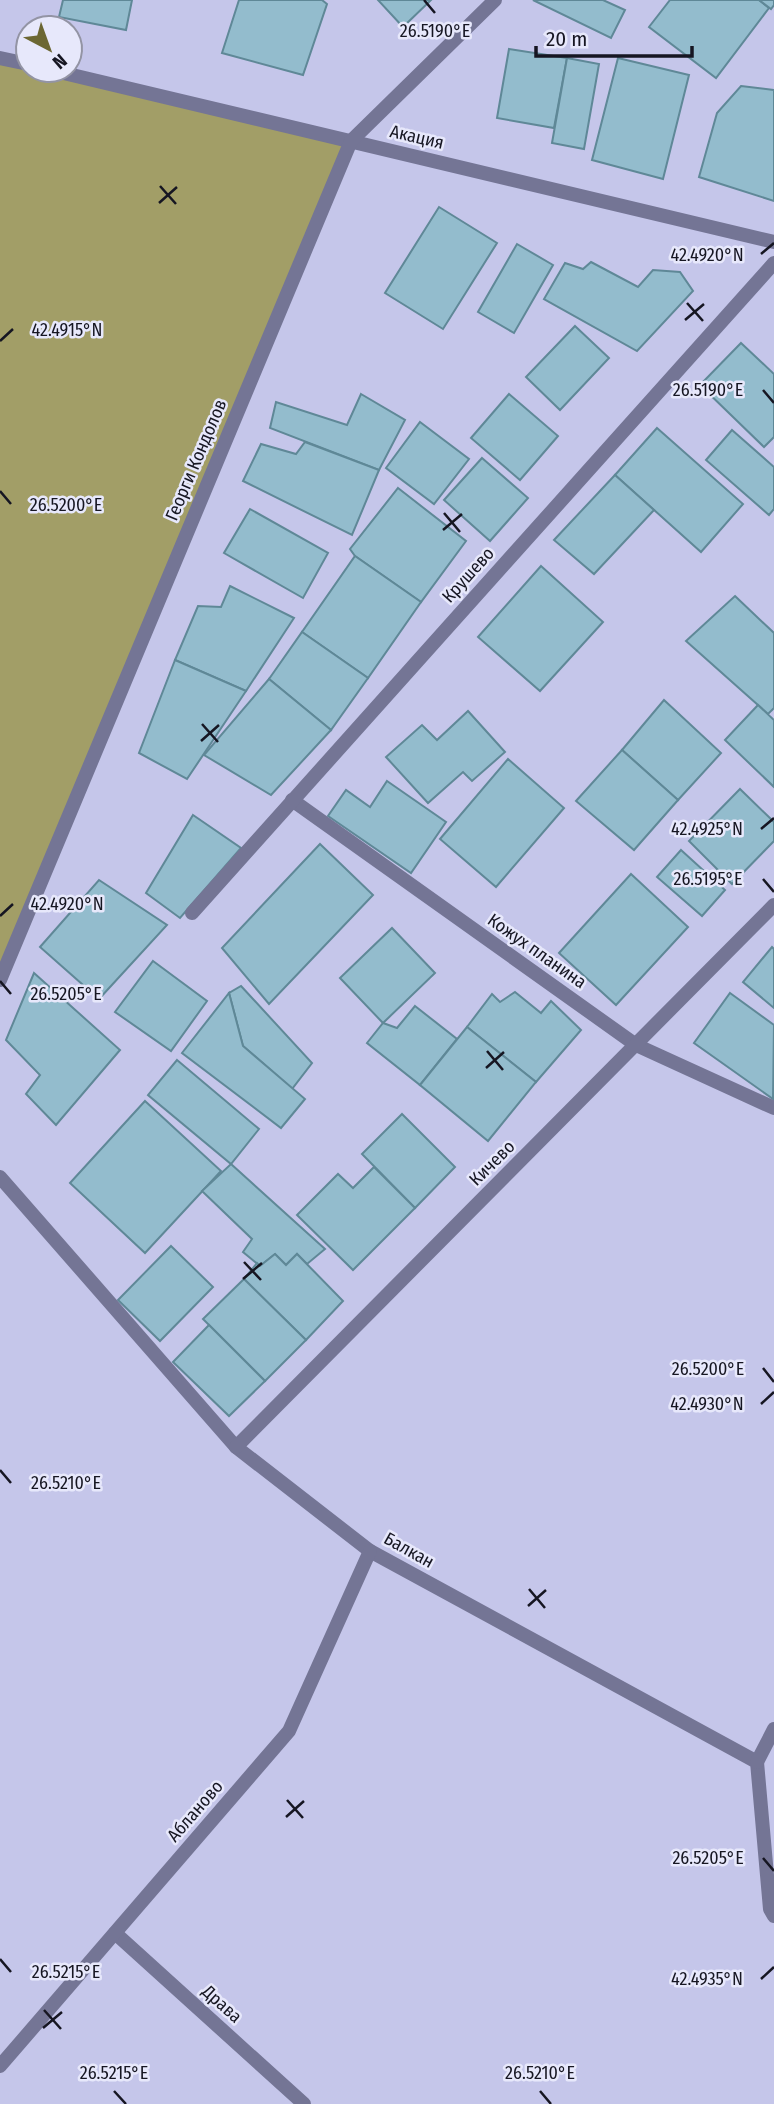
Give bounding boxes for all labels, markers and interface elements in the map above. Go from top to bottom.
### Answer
north arrow [14,14,84,84]
scale bar [536,14,692,58]
text: 26.5190°E [400,20,470,42]
text: 20 m [546,26,587,52]
text: N [48,49,72,74]
street label: Акация [388,120,446,154]
text: 42.4920°N [670,244,744,266]
text: 42.4915°N [32,319,102,341]
text: 26.5190°E [673,379,743,401]
street label: Георги Кондолов [161,396,231,524]
text: 26.5200°E [30,494,102,516]
street label: Крушево [437,543,499,607]
text: 42.4925°N [671,818,743,840]
text: 26.5195°E [674,868,742,890]
text: 42.4920°N [30,893,104,915]
street label: Кожух планина [483,909,591,993]
text: 26.5205°E [30,983,102,1005]
street label: Кичево [465,1136,519,1190]
text: 26.5200°E [672,1358,744,1380]
text: 42.4930°N [670,1393,744,1415]
text: 26.5210°E [31,1472,101,1494]
street label: Балкан [380,1527,438,1573]
street label: Абланово [162,1776,228,1846]
text: 26.5205°E [672,1847,744,1869]
text: 26.5215°E [32,1961,100,1983]
text: 42.4935°N [671,1968,743,1990]
street label: Драва [197,1980,247,2028]
text: 26.5215°E [80,2062,148,2084]
text: 26.5210°E [505,2062,575,2084]

